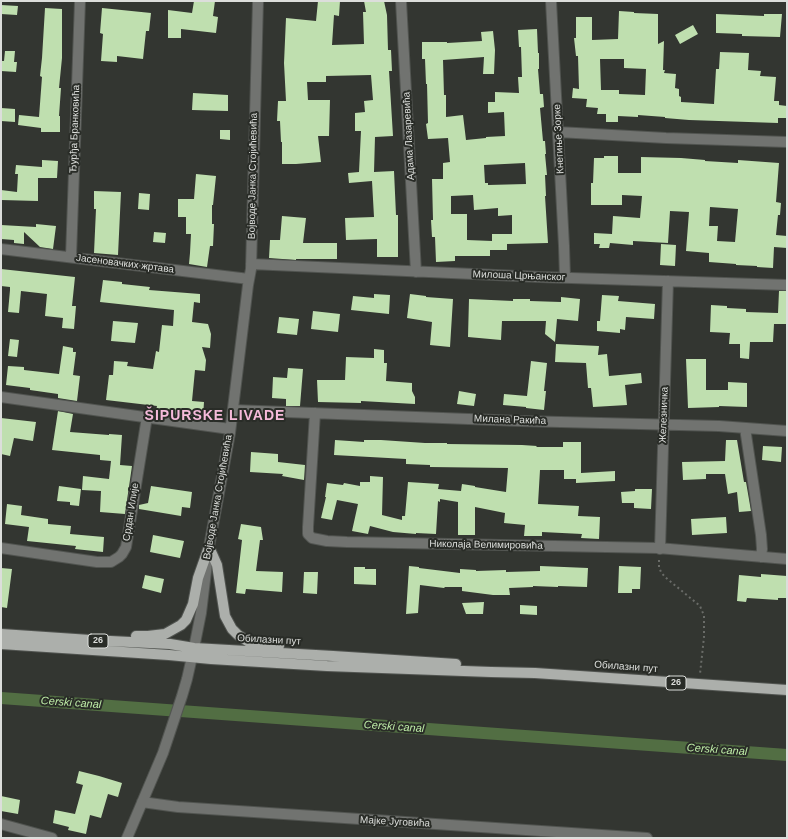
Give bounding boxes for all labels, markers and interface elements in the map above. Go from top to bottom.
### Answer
street label: Ђурђа Бранковића [67,85,83,173]
street label: Адама Лазаревића [401,91,417,181]
street label: Кнегиње Зорке [551,104,567,174]
street label: Војводе Јанка Стојићевића [246,113,260,239]
street label: Јасеновачких жртава [75,252,175,276]
street label: Милоша Црњанског [472,268,566,284]
street label: Железничка [657,387,671,443]
district label: ŠIPURSKE LIVADE [145,408,285,424]
street label: Милана Ракића [474,413,546,427]
street label: Војводе Јанка Стојићевића [201,434,235,560]
street label: Срдан Илије [120,482,142,542]
street label: Николаја Велимировића [429,538,543,552]
street label: Обилазни пут [237,632,301,648]
road number: 26 [88,634,108,648]
street label: Обилазни пут [594,659,658,675]
road number: 26 [666,676,686,690]
water label: Cerski canal [40,694,102,712]
water label: Cerski canal [363,718,425,736]
water label: Cerski canal [686,741,748,759]
street label: Мајке Југовића [360,814,430,830]

